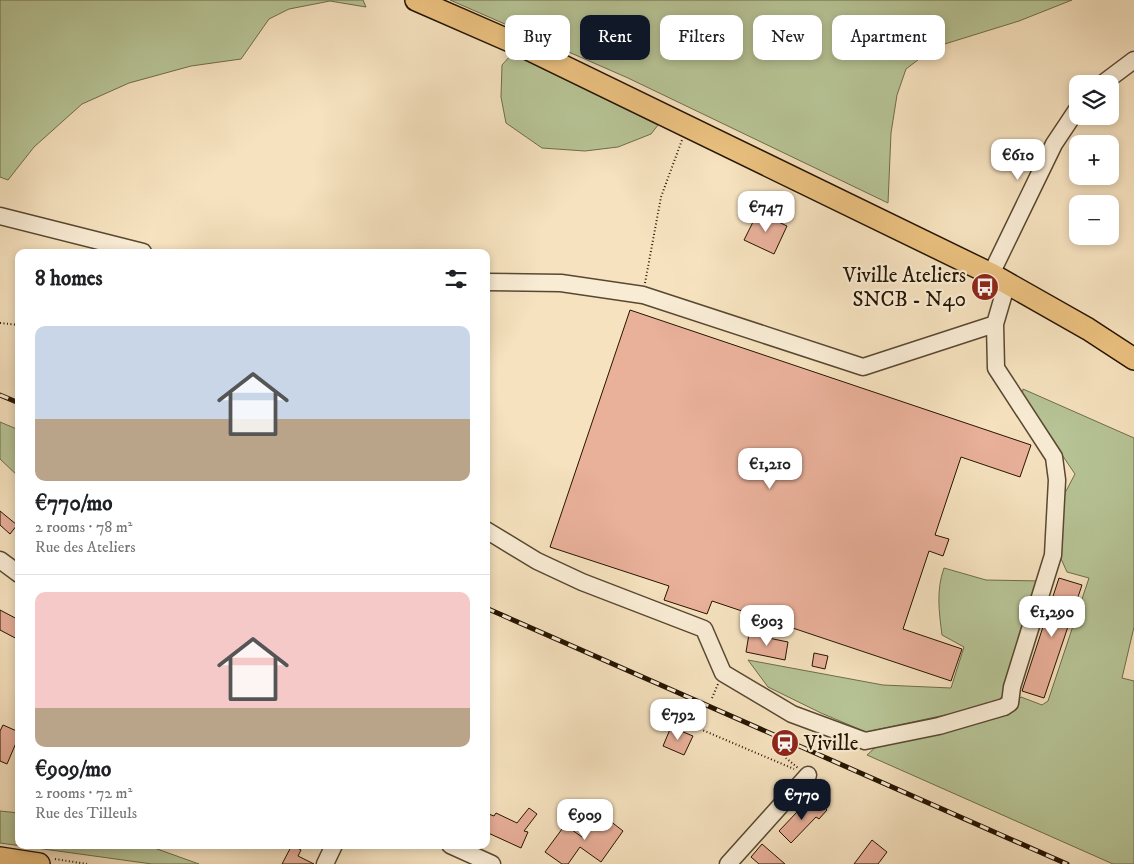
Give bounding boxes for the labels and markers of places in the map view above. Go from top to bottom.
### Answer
pin: €610 [988,138,1048,181]
pin: €747 [736,190,796,233]
place label: Viville Ateliers SNCB - N40 [842,263,966,313]
bus stop icon: Viville Ateliers SNCB - N40 [970,272,1000,302]
pin: €1,210 [729,448,811,490]
pin: €1,290 [1011,596,1093,638]
pin: €903 [737,604,797,647]
pin: €792 [648,698,708,741]
station icon: Viville [770,728,800,758]
place label: Viville [803,731,859,757]
pin: €770 [772,778,832,821]
pin: €909 [555,798,615,841]

